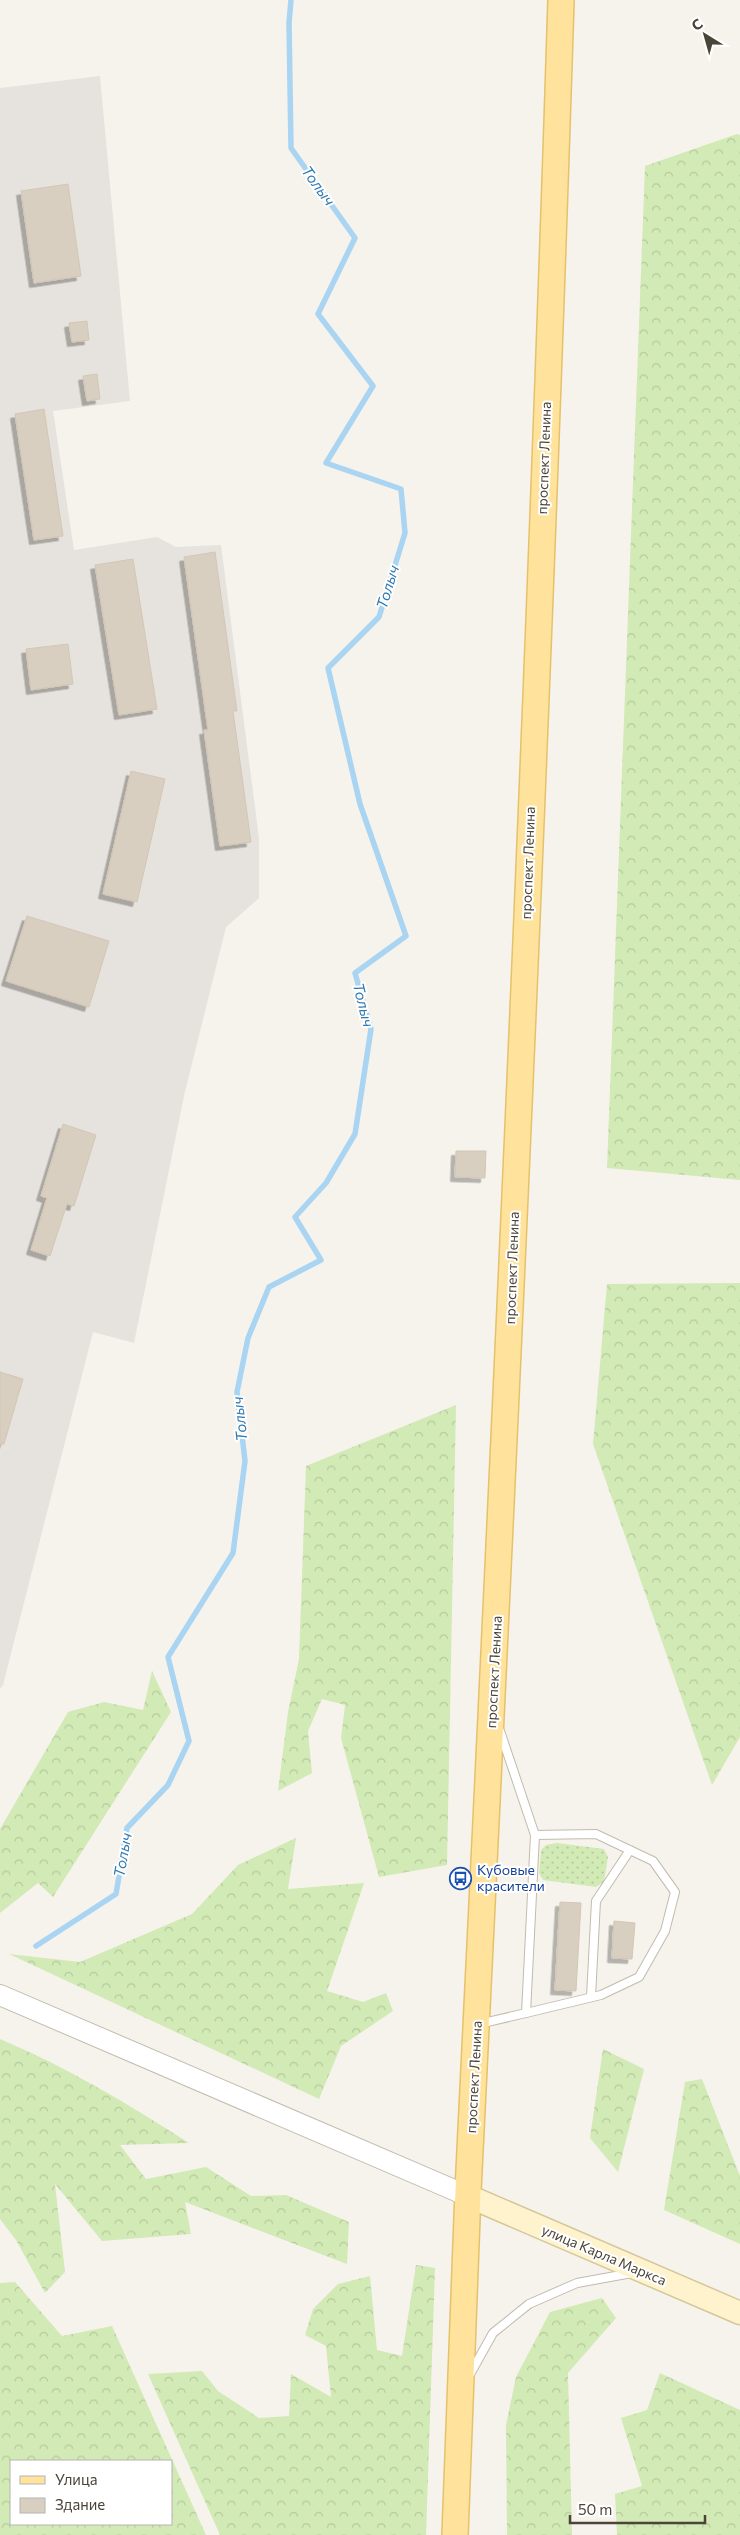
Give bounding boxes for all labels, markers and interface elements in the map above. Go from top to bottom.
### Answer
north arrow [680,10,730,60]
text: С [688,15,706,34]
water label: Толыч [298,162,339,209]
street label: проспект Ленина [533,401,554,515]
water label: Толыч [372,563,402,611]
street label: проспект Ленина [517,806,538,920]
water label: Толыч [350,981,378,1029]
street label: проспект Ленина [501,1211,522,1325]
water label: Толыч [228,1396,250,1442]
street label: проспект Ленина [482,1615,505,1729]
water label: Толыч [109,1831,135,1878]
place label: Кубовые красители [477,1861,545,1894]
bus stop icon: Кубовые красители [449,1866,473,1890]
street label: проспект Ленина [462,2020,485,2134]
street label: улица Карла Маркса [539,2221,669,2289]
legend [10,2460,172,2525]
text: Улица [55,2470,97,2488]
scale bar [570,2492,705,2524]
text: Здание [55,2495,105,2513]
text: 50 m [578,2500,612,2518]

